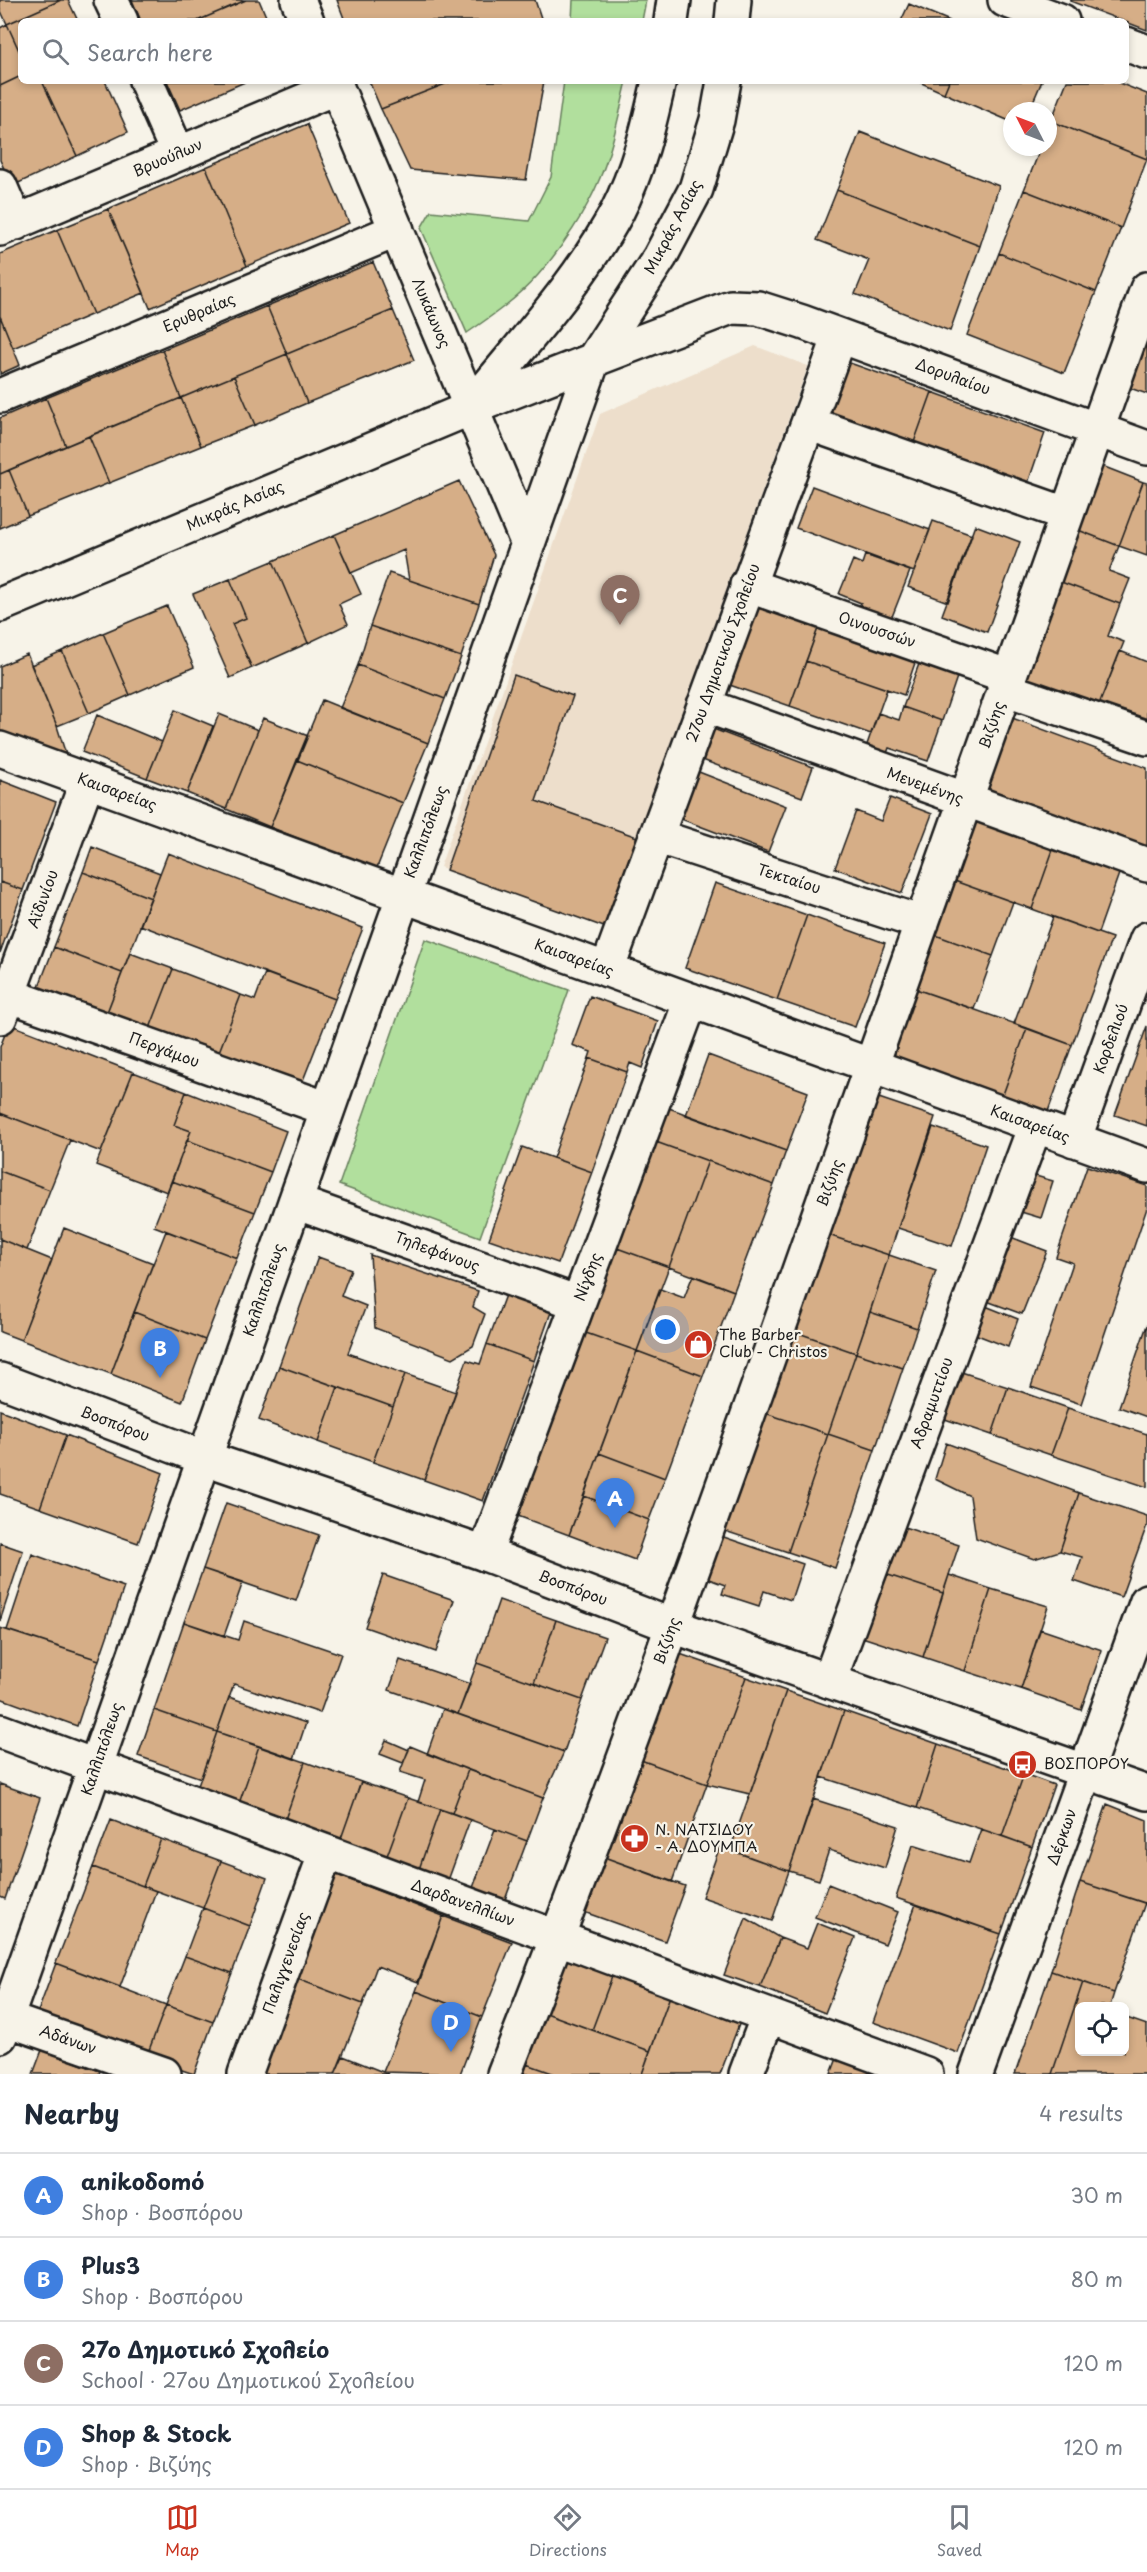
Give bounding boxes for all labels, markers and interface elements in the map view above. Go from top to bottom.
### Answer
search box [18,18,1129,84]
icon: search [39,35,72,68]
text: Search here [87,35,213,68]
north arrow [1003,102,1057,156]
street label: Βρυούλων [129,132,206,182]
street label: Μικράς Ασίας [637,175,706,278]
street label: Λυκάωνος [407,274,458,352]
street label: Ερυθραίας [159,286,238,337]
street label: Δορυλαίου [913,351,994,400]
street label: Μικράς Ασίας [182,474,287,536]
street label: 27ου Δημοτικού Σχολείου [678,560,765,745]
pin: C [600,576,640,625]
street label: Οινουσσών [836,605,919,653]
street label: Βιζύης [972,697,1009,751]
street label: Μενεμένης [884,760,967,809]
street label: Καισαρείας [75,766,161,816]
street label: Καλλιπόλεως [397,782,452,881]
street label: Τεκταίου [755,857,824,899]
street label: Αϊδινίου [20,866,63,931]
street label: Καισαρείας [532,932,618,982]
street label: Κορδελιού [1086,1000,1133,1077]
street label: Περγάμου [126,1025,203,1072]
street label: Καισαρείας [988,1098,1074,1148]
street label: Βιζύης [809,1155,848,1209]
street label: Τηλεφάνους [392,1225,484,1277]
street label: Καλλιπόλεως [236,1240,289,1339]
street label: Νίγδης [567,1249,606,1304]
your location [651,1315,680,1344]
place label: The Barber Club - Christos [719,1322,827,1362]
pin: B [140,1328,180,1378]
shop icon: The Barber Club - Christos [682,1328,714,1360]
street label: Αδραμυττίου [903,1354,958,1451]
street label: Βοσπόρου [78,1399,154,1446]
pin: A [596,1478,634,1528]
street label: Βοσπόρου [536,1563,612,1610]
street label: Βιζύης [646,1613,685,1667]
street label: Καλλιπόλεως [74,1699,127,1798]
bus stop icon: ΒΟΣΠΟΡΟΥ [1007,1748,1039,1780]
place label: ΒΟΣΠΟΡΟΥ [1044,1751,1129,1774]
street label: Δέρκων [1040,1805,1081,1868]
place label: Ν. ΝΑΤΣΙΔΟΥ - Α. ΔΟΥΜΠΑ [655,1817,757,1857]
pharmacy icon: Ν. ΝΑΤΣΙΔΟΥ - Α. ΔΟΥΜΠΑ [618,1823,650,1855]
street label: Δαρδανελλίων [408,1872,519,1931]
street label: Παλιγγενεσίας [255,1908,314,2017]
pin: D [432,2002,470,2052]
map controls [1075,2002,1129,2056]
button: locate [1075,2002,1129,2056]
street label: Αδάνων [37,2018,100,2059]
text: Nearby [24,2094,119,2133]
text: 4 results [1039,2098,1123,2128]
text: anikoδomό [81,2164,204,2197]
text: A [36,2180,51,2210]
text: 30 m [1070,2180,1123,2210]
text: Shop · Βοσπόρου [81,2197,244,2227]
text: Plus3 [81,2248,140,2281]
text: B [37,2264,50,2294]
text: 80 m [1071,2264,1123,2294]
text: Shop · Βοσπόρου [81,2281,244,2311]
text: 27ο Δημοτικό Σχολείο [81,2332,329,2365]
text: C [36,2348,51,2378]
text: 120 m [1064,2348,1123,2378]
text: School · 27ου Δημοτικού Σχολείου [81,2365,415,2395]
text: Shop & Stock [81,2416,231,2449]
text: D [36,2432,51,2462]
text: 120 m [1064,2432,1123,2462]
text: Shop · Βιζύης [81,2449,212,2479]
tab: Map [165,2501,199,2561]
tab: Directions [529,2501,607,2561]
tab: Saved [937,2501,982,2561]

